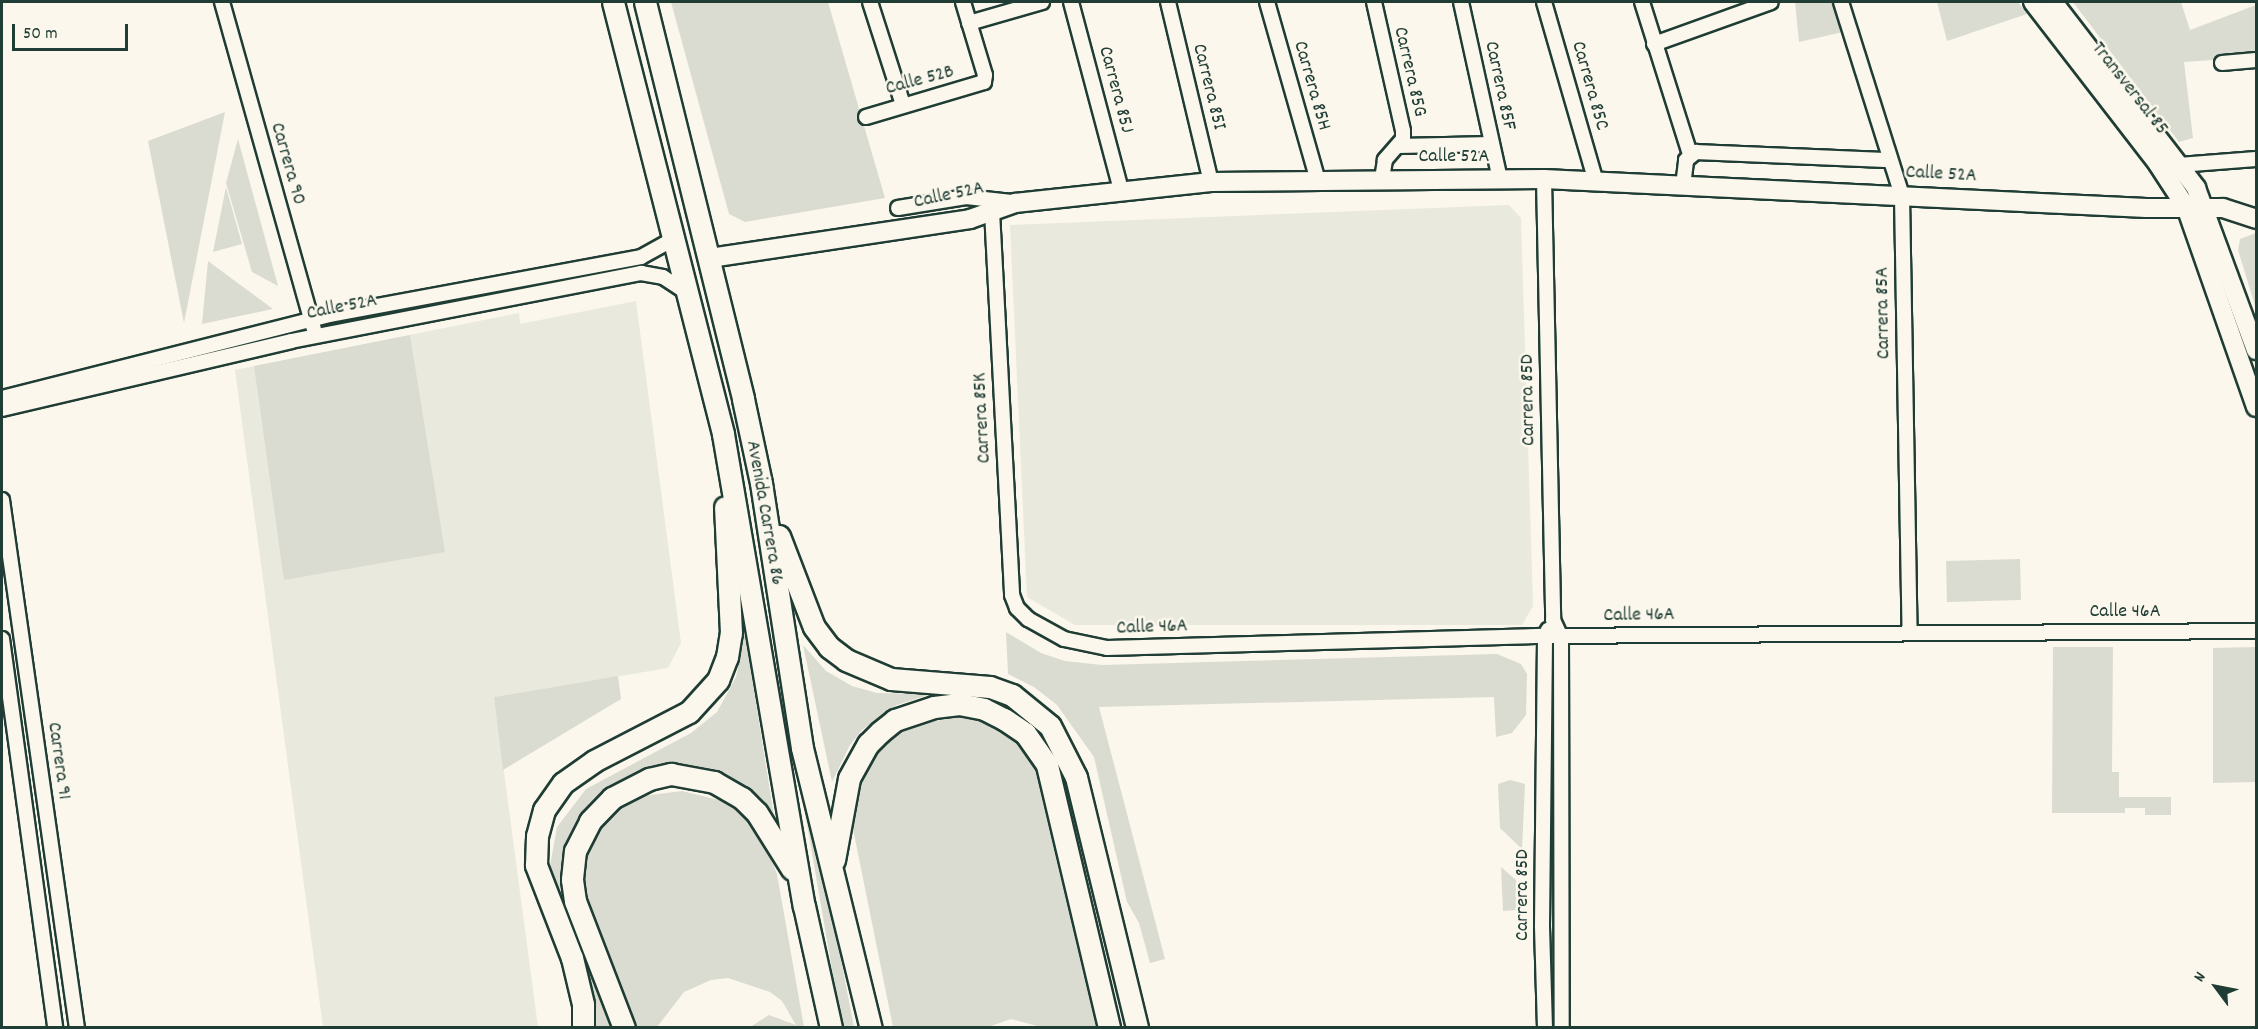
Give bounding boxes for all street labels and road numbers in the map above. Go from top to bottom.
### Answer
street label: Carrera 85G [1387,25,1431,119]
street label: Transversal 85 [2085,38,2173,140]
street label: Carrera 85H [1287,39,1335,133]
street label: Carrera 85F [1478,39,1520,133]
street label: Carrera 85C [1565,39,1613,133]
street label: Carrera 85I [1186,42,1230,132]
street label: Carrera 85J [1092,44,1138,136]
street label: Calle 52B [883,60,957,102]
street label: Carrera 90 [264,120,310,208]
street label: Calle 52A [1418,145,1490,169]
street label: Calle 52A [1905,161,1977,189]
street label: Calle 52A [912,177,986,215]
street label: Carrera 85A [1871,267,1897,359]
street label: Calle 52A [305,289,379,327]
street label: Carrera 85D [1516,354,1542,446]
street label: Carrera 85K [969,372,997,464]
street label: Avenida Carrera 86 [739,439,789,587]
street label: Calle 46A [2089,600,2161,624]
street label: Calle 46A [1603,603,1675,629]
street label: Calle 46A [1116,615,1188,641]
street label: Carrera 91 [41,721,75,801]
street label: Carrera 85D [1511,849,1535,941]

